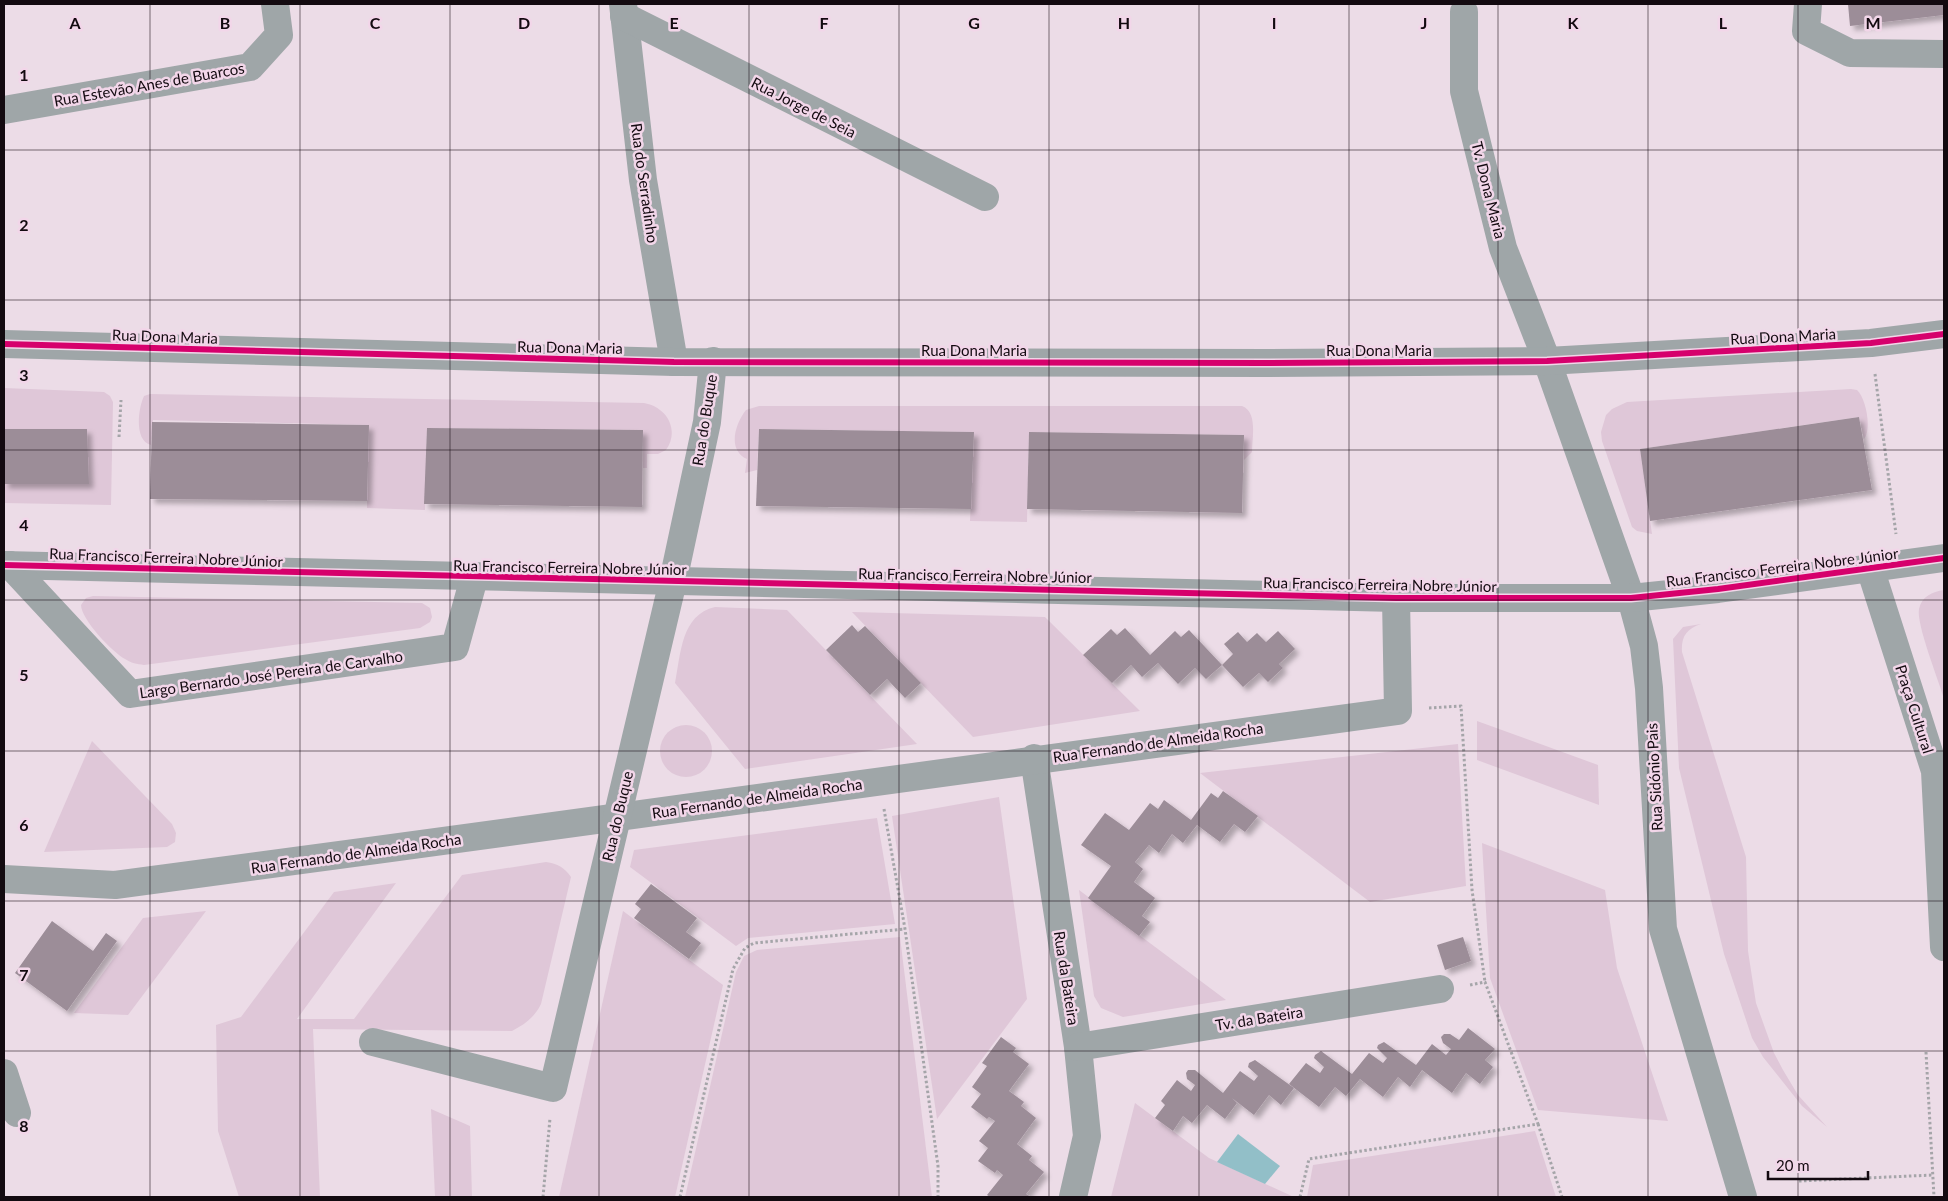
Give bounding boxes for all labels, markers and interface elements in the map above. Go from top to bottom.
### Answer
text: A [68,13,81,32]
text: B [220,13,230,32]
text: C [370,13,381,32]
text: D [518,13,530,32]
text: E [669,13,679,32]
text: F [819,13,829,32]
text: G [968,13,980,32]
text: H [1118,13,1130,32]
text: I [1272,13,1276,32]
text: J [1421,13,1427,32]
text: K [1568,13,1580,32]
text: L [1719,13,1728,32]
text: M [1865,13,1881,32]
street label: Rua Estevão Anes de Buarcos [52,58,246,110]
text: 1 [19,65,29,84]
street label: Rua Jorge de Seia [749,73,859,141]
street label: Rua do Serradinho [628,122,662,244]
street label: Tv. Dona Maria [1468,140,1510,240]
text: 2 [19,215,29,234]
street label: Rua Dona Maria [1730,324,1836,348]
street label: Rua Dona Maria [112,325,218,347]
street label: Rua Dona Maria [517,337,623,357]
street label: Rua Dona Maria [921,341,1027,359]
street label: Rua Dona Maria [1326,341,1432,359]
text: 3 [19,365,29,384]
street label: Rua do Buque [688,373,720,467]
text: 4 [19,515,29,534]
street label: Rua Francisco Ferreira Nobre Júnior [49,544,284,570]
street label: Rua Francisco Ferreira Nobre Júnior [1665,544,1900,590]
street label: Rua Francisco Ferreira Nobre Júnior [453,556,688,578]
street label: Rua Francisco Ferreira Nobre Júnior [858,564,1093,586]
street label: Rua Francisco Ferreira Nobre Júnior [1263,573,1498,595]
street label: Largo Bernardo José Pereira de Carvalho [138,647,404,701]
street label: Praça Cultural [1892,662,1938,756]
text: 5 [19,665,29,684]
street label: Rua Fernando de Almeida Rocha [1052,718,1264,766]
street label: Rua Sidónio Pais [1642,723,1666,831]
street label: Rua do Buque [598,769,636,863]
street label: Rua Fernando de Almeida Rocha [651,774,863,822]
text: 6 [19,815,29,834]
street label: Rua Fernando de Almeida Rocha [250,829,462,877]
street label: Rua da Bateira [1051,930,1083,1026]
text: 7 [19,965,29,984]
street label: Tv. da Bateira [1214,1002,1304,1034]
text: 8 [19,1116,29,1135]
scale bar [1768,1148,1868,1180]
text: 20 m [1776,1156,1810,1174]

